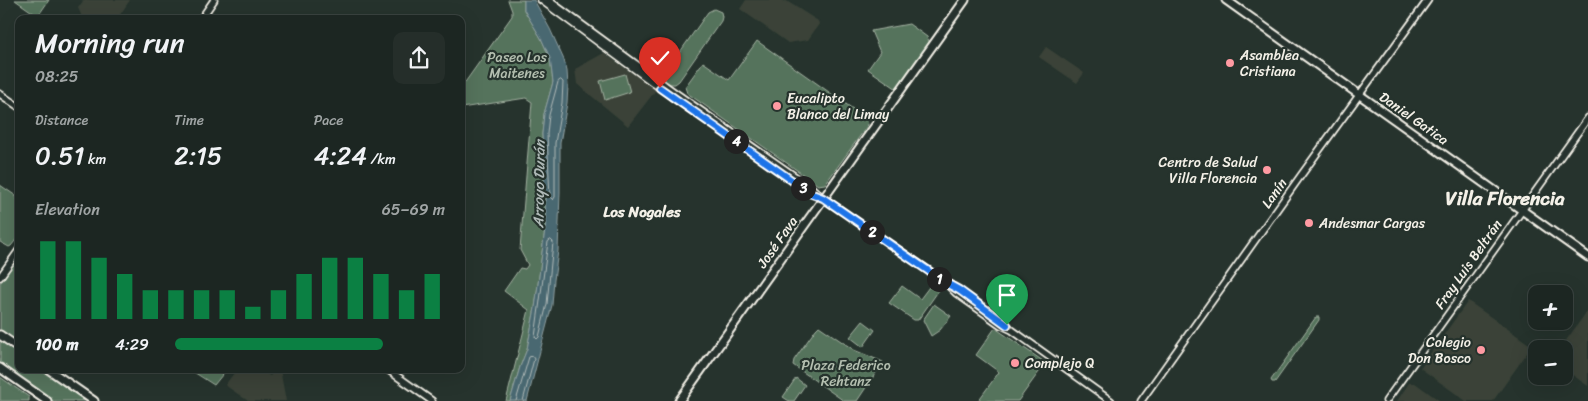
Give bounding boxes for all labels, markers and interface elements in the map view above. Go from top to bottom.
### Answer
text: Morning run [35,18,185,67]
button: share [393,32,445,84]
pin [639,37,681,88]
place label: Asamblea Cristiana [1239,43,1299,84]
icon: check [646,44,674,72]
park label: Paseo Los Maitenes [487,45,547,86]
marker: Asamblea Cristiana [1224,57,1236,69]
text: 08:25 [35,62,79,91]
street label: Daniel Gatica [1374,85,1454,152]
place label: Eucalipto Blanco del Limay [787,86,890,127]
marker: Eucalipto Blanco del Limay [771,100,783,112]
text: Distance [35,108,88,133]
text: Time [174,108,204,133]
text: Pace [314,108,343,133]
pin: 4 [724,128,748,154]
text: 4 [732,129,741,154]
text: 0.51 [35,133,84,178]
text: 2:15 [174,133,222,178]
text: 4:24 [314,133,367,178]
water label: Arroyo Durán [525,138,553,229]
text: km [84,147,106,172]
text: /km [367,147,396,172]
place label: Centro de Salud Villa Florencia [1158,150,1259,191]
marker: Centro de Salud Villa Florencia [1261,164,1273,176]
street label: Lanín [1255,172,1294,214]
pin: 3 [790,176,816,200]
text: 3 [800,176,807,201]
district label: Villa Florencia [1445,182,1565,215]
text: Elevation [35,195,100,224]
text: 65–69 m [382,195,445,224]
district label: Los Nogales [603,199,682,225]
street label: José Fava [750,211,805,275]
place label: Andesmar Cargas [1318,211,1426,236]
street label: Fray Luis Beltrán [1428,214,1509,315]
marker: Andesmar Cargas [1303,217,1315,229]
pin: 2 [860,220,884,244]
text: 2 [868,220,877,245]
pin: 1 [926,266,952,292]
text: 1 [936,267,943,292]
pin [986,274,1028,325]
icon: arrive [993,281,1021,309]
map controls [1528,285,1573,385]
button: + [1528,285,1573,330]
text: 100 m [35,330,79,359]
text: 4:29 [115,330,149,359]
place label: Colegio Don Bosco [1408,330,1471,371]
button: − [1528,340,1573,385]
marker: Colegio Don Bosco [1475,344,1487,356]
place label: Complejo Q [1025,351,1094,376]
park label: Plaza Federico Rehtanz [801,353,891,394]
marker: Complejo Q [1009,357,1021,369]

